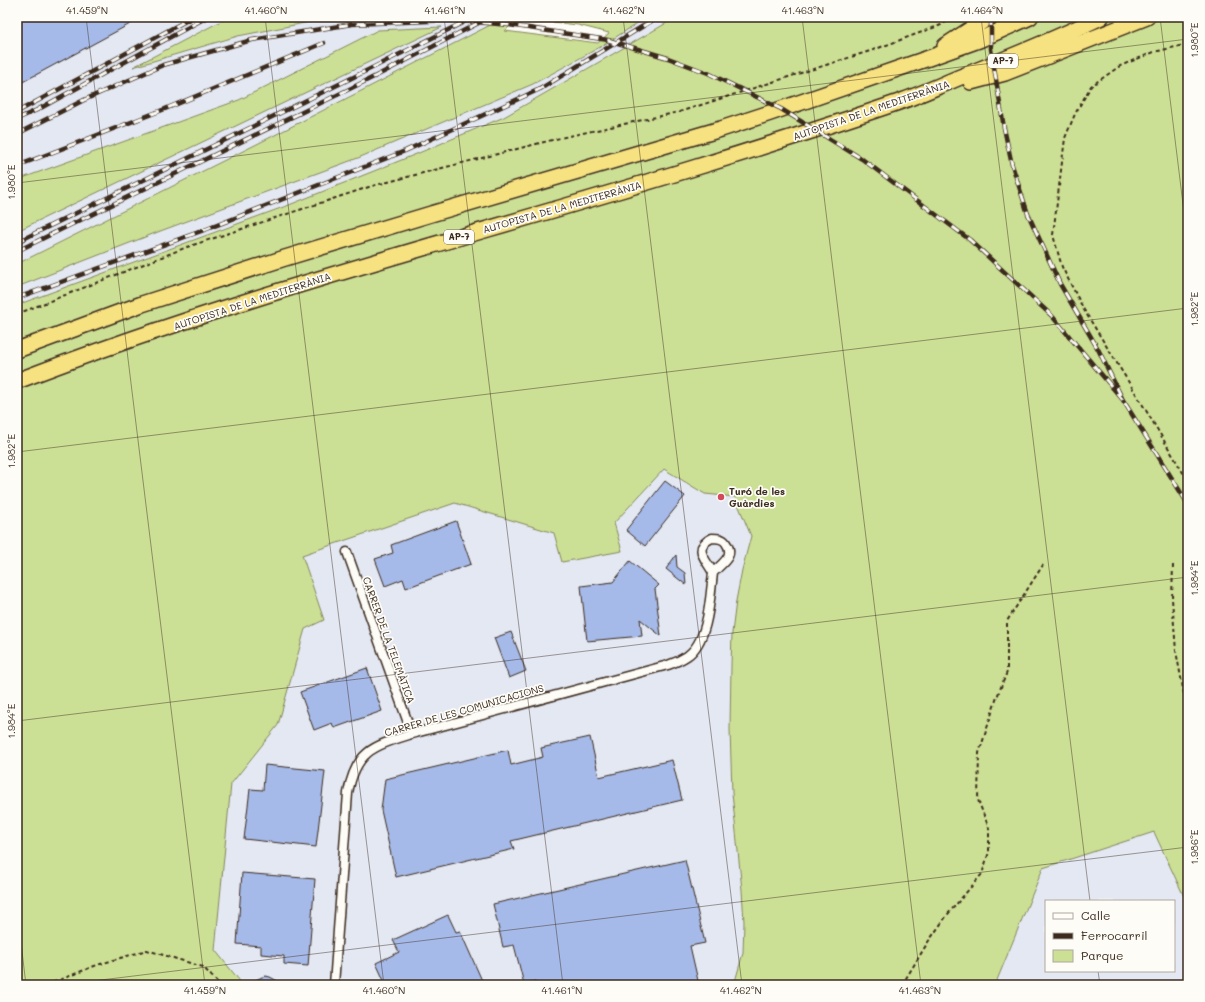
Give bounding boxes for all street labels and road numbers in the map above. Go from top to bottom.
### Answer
road number: AP-7 [988,54,1018,68]
street label: AUTOPISTA DE LA MEDITERRÀNIA [791,77,951,143]
street label: AUTOPISTA DE LA MEDITERRÀNIA [481,178,643,236]
road number: AP-7 [444,230,474,244]
street label: AUTOPISTA DE LA MEDITERRÀNIA [171,269,333,333]
street label: CARRER DE LA TELEMÀTICA [360,575,418,705]
street label: CARRER DE LES COMUNICACIONS [383,680,546,739]

